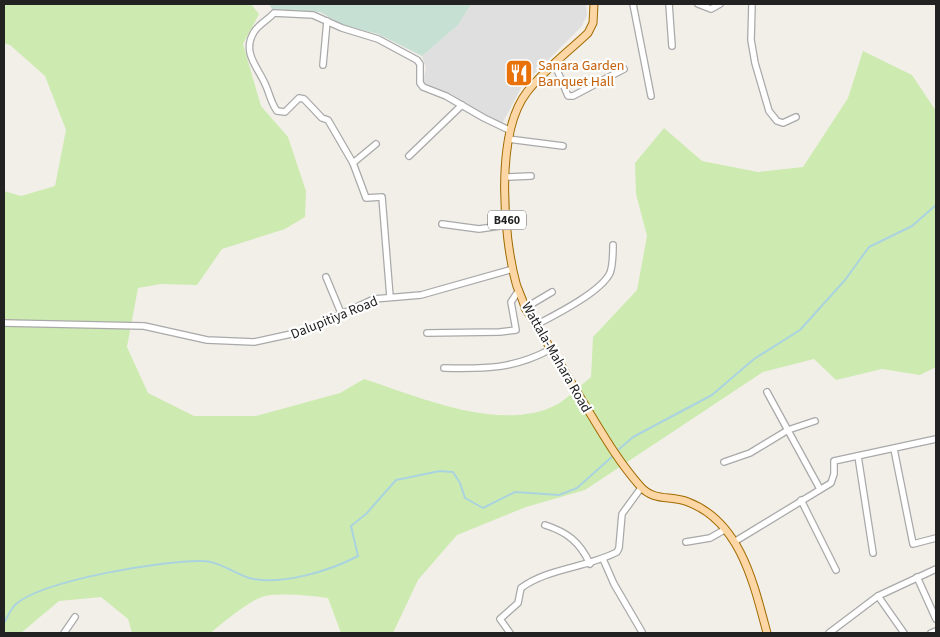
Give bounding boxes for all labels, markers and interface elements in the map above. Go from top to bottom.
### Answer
place label: Sanara Garden Banquet Hall [538,56,624,92]
restaurant icon: Sanara Garden Banquet Hall [504,58,534,88]
road number: B460 [488,210,526,230]
street label: Dalupitiya Road [288,291,381,345]
street label: Wattala-Mahara Road [516,298,596,417]

